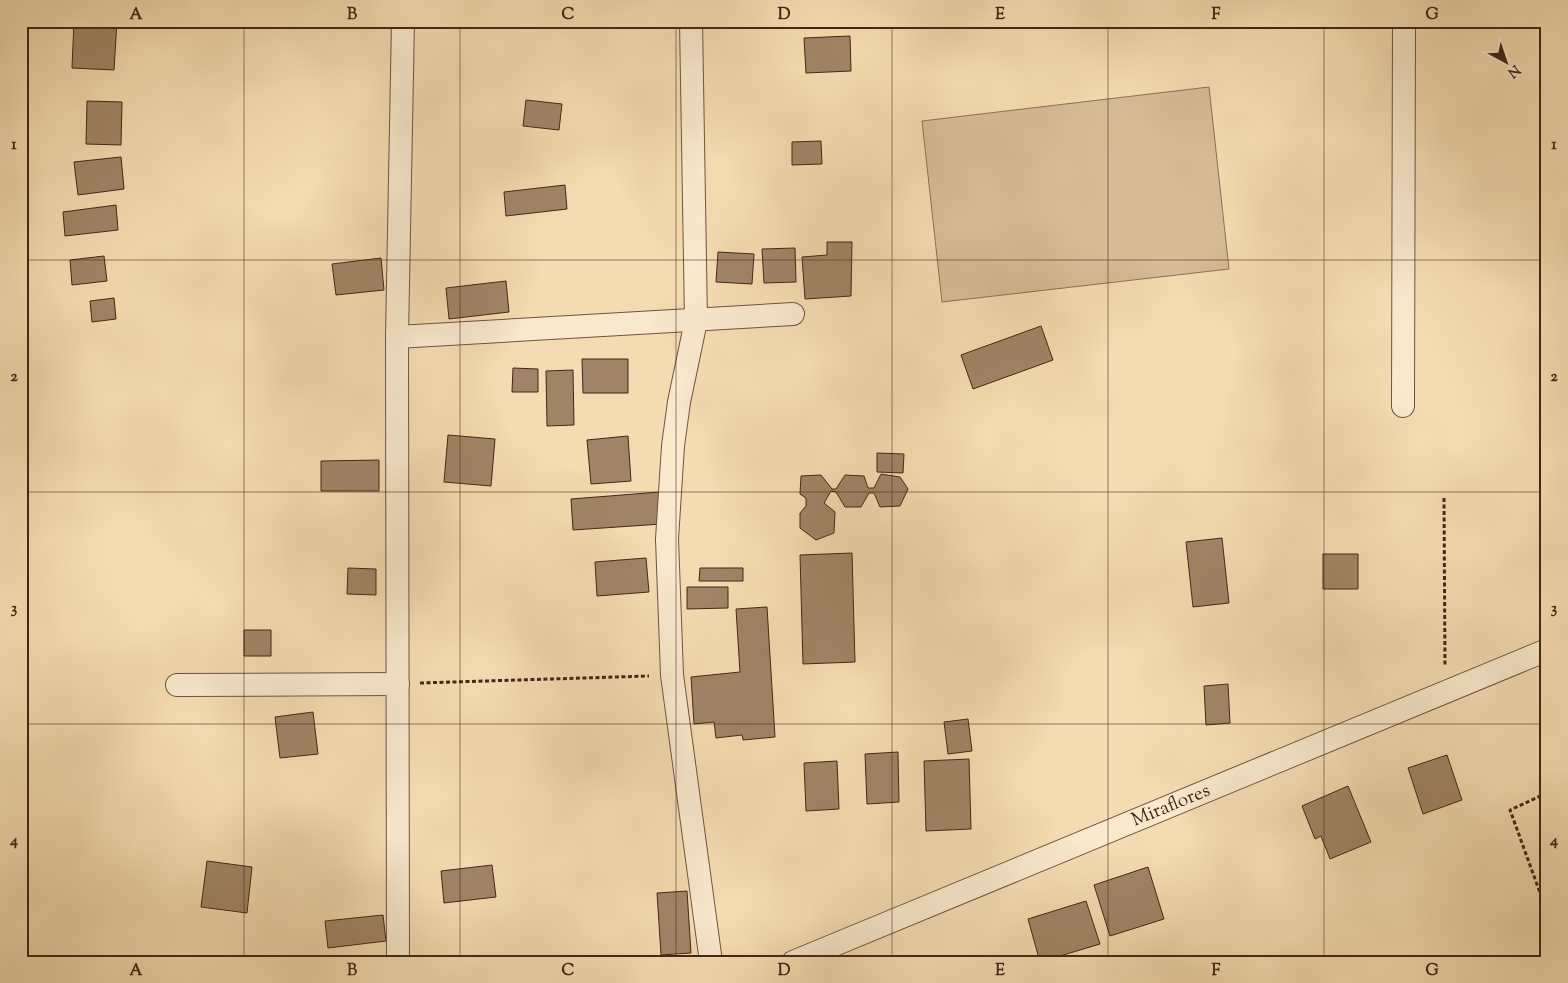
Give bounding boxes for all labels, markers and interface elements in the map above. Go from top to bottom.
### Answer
text: A [130,4,143,27]
text: B [347,4,357,27]
text: C [562,4,575,27]
text: D [778,4,791,27]
text: E [995,4,1005,27]
text: F [1212,4,1221,27]
text: G [1425,4,1439,27]
north arrow [1480,38,1530,88]
text: N [1502,59,1524,82]
text: 1 [11,134,17,157]
text: 1 [1551,134,1557,157]
text: 2 [10,366,18,389]
text: 2 [1550,366,1558,389]
text: 3 [11,598,18,621]
text: 3 [1551,598,1558,621]
street label: Miraflores [1127,777,1214,834]
text: 4 [9,830,18,853]
text: 4 [1549,830,1558,853]
text: A [130,960,143,983]
text: B [347,960,357,983]
text: C [562,960,575,983]
text: D [778,960,791,983]
text: E [995,960,1005,983]
text: F [1212,960,1221,983]
text: G [1425,960,1439,983]

